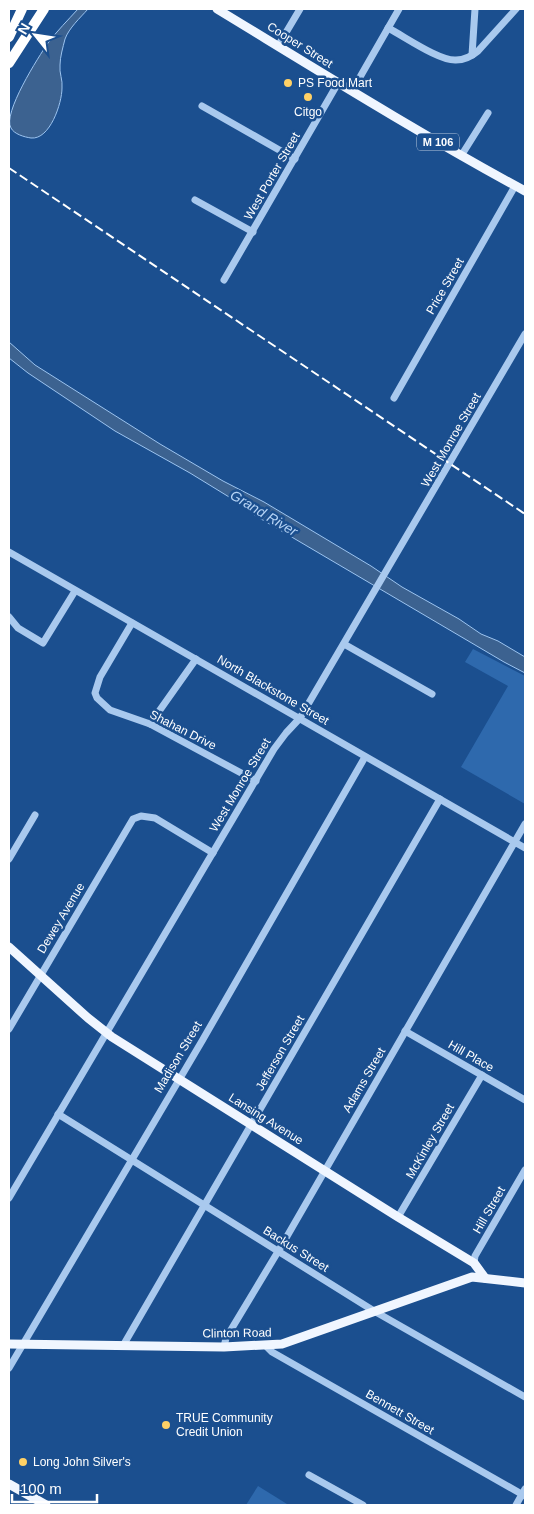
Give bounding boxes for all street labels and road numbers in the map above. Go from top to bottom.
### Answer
street label: Cooper Street [265,19,336,71]
street label: West Porter Street [241,129,303,222]
road number: M 106 [417,134,459,150]
street label: Price Street [423,255,467,317]
street label: West Monroe Street [418,390,484,490]
street label: North Blackstone Street [215,652,332,728]
street label: Shahan Drive [147,707,219,753]
street label: West Monroe Street [207,735,274,834]
street label: Dewey Avenue [34,880,88,956]
street label: Jefferson Street [253,1012,308,1093]
street label: Madison Street [151,1018,205,1095]
street label: Hill Place [446,1037,496,1075]
street label: Adams Street [340,1044,389,1115]
street label: Lansing Avenue [226,1090,306,1148]
street label: McKinley Street [403,1101,457,1181]
street label: Hill Street [470,1183,508,1236]
street label: Backus Street [261,1223,332,1275]
street label: Clinton Road [202,1325,272,1341]
street label: Bennett Street [363,1387,437,1438]

